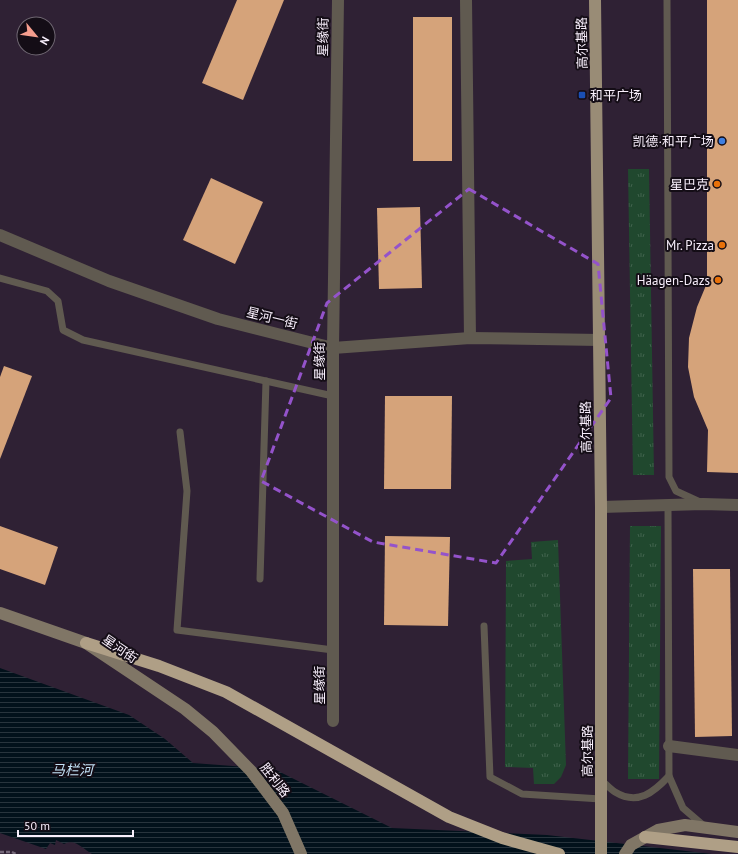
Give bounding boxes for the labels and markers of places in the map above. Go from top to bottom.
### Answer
place label: 和平广场 [590,87,642,104]
marker: 和平广场 [577,90,587,100]
place label: 凯德·和平广场 [633,133,714,150]
marker: 凯德·和平广场 [717,136,727,146]
place label: 星巴克 [670,176,709,193]
marker: 星巴克 [712,179,722,189]
place label: Mr. Pizza [666,237,714,254]
marker: Mr. Pizza [717,240,727,250]
place label: Häagen-Dazs [637,272,710,289]
marker: Häagen-Dazs [713,275,723,285]

